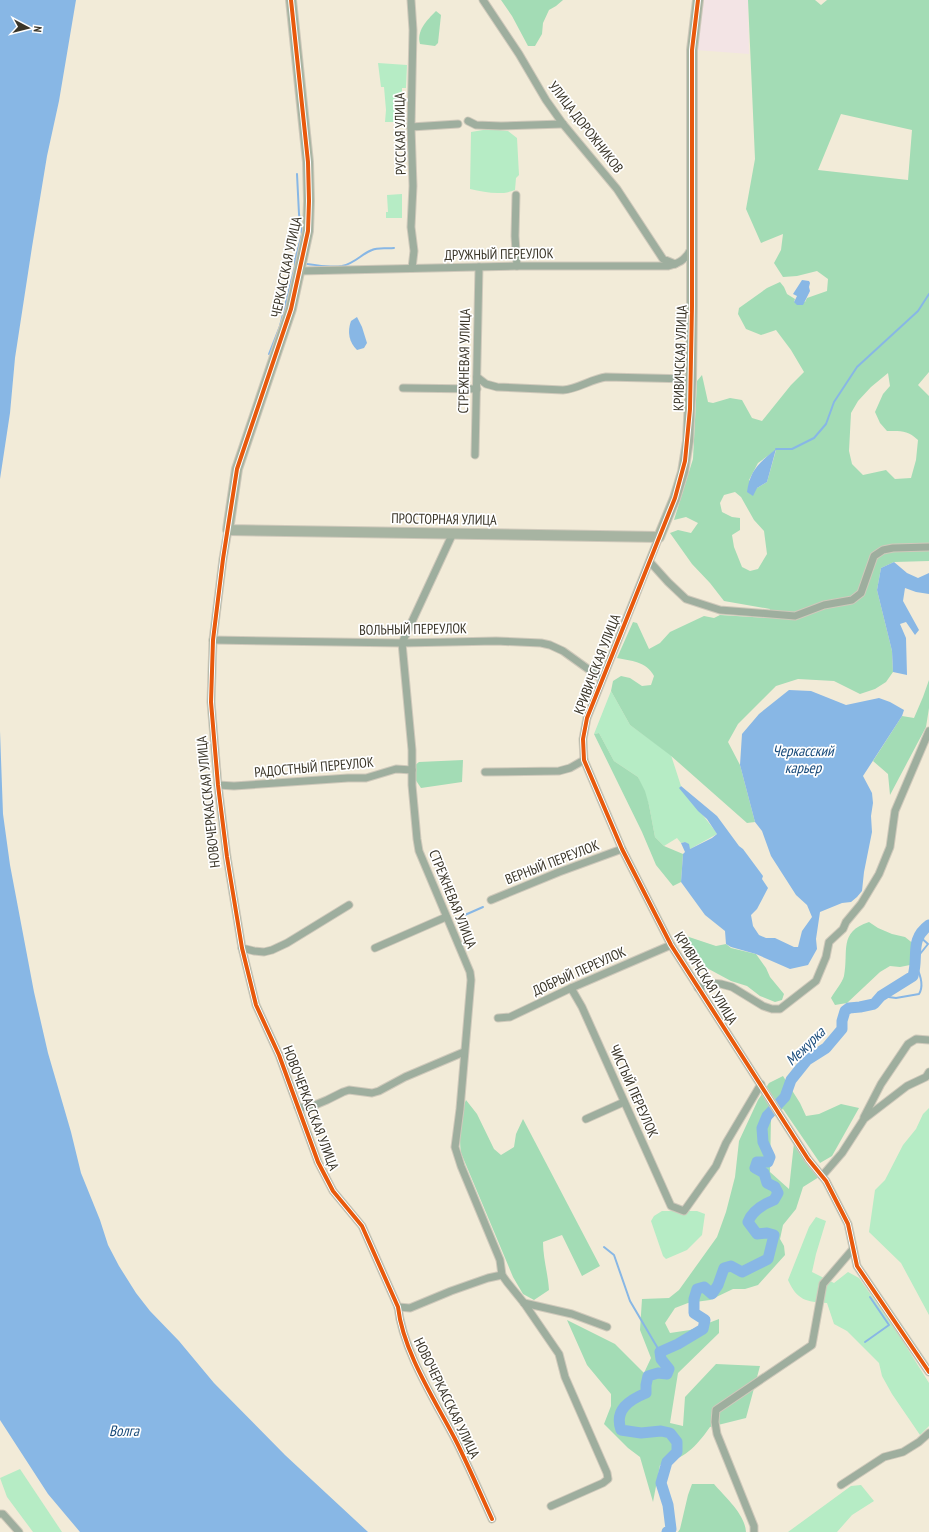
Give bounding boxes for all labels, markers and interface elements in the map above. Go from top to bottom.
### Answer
north arrow [8,8,48,48]
text: N [31,25,45,33]
street label: УЛИЦА ДОРОЖНИКОВ [545,78,627,176]
street label: РУССКАЯ УЛИЦА [390,92,410,175]
street label: ЧЕРКАССКАЯ УЛИЦА [267,215,306,319]
street label: ДРУЖНЫЙ ПЕРЕУЛОК [444,244,554,264]
street label: КРИВИЧСКАЯ УЛИЦА [669,304,691,411]
street label: СТРЕЖНЕВАЯ УЛИЦА [454,308,474,414]
street label: ПРОСТОРНАЯ УЛИЦА [391,509,497,529]
street label: КРИВИЧСКАЯ УЛИЦА [570,611,625,717]
street label: ВОЛЬНЫЙ ПЕРЕУЛОК [359,619,467,639]
street label: НОВОЧЕРКАССКАЯ УЛИЦА [192,735,224,869]
water label: Черкасский карьер [772,741,835,777]
street label: РАДОСТНЫЙ ПЕРЕУЛОК [254,753,375,781]
street label: ВЕРНЫЙ ПЕРЕУЛОК [502,836,602,888]
street label: СТРЕЖНЕВАЯ УЛИЦА [425,847,481,951]
street label: КРИВИЧСКАЯ УЛИЦА [670,928,742,1028]
street label: ДОБРЫЙ ПЕРЕУЛОК [530,942,629,1000]
water label: Межурка [781,1022,829,1069]
street label: ЧИСТЫЙ ПЕРЕУЛОК [606,1042,662,1140]
street label: НОВОЧЕРКАССКАЯ УЛИЦА [279,1043,343,1173]
street label: НОВОЧЕРКАССКАЯ УЛИЦА [410,1335,484,1462]
water label: Волга [109,1421,140,1440]

